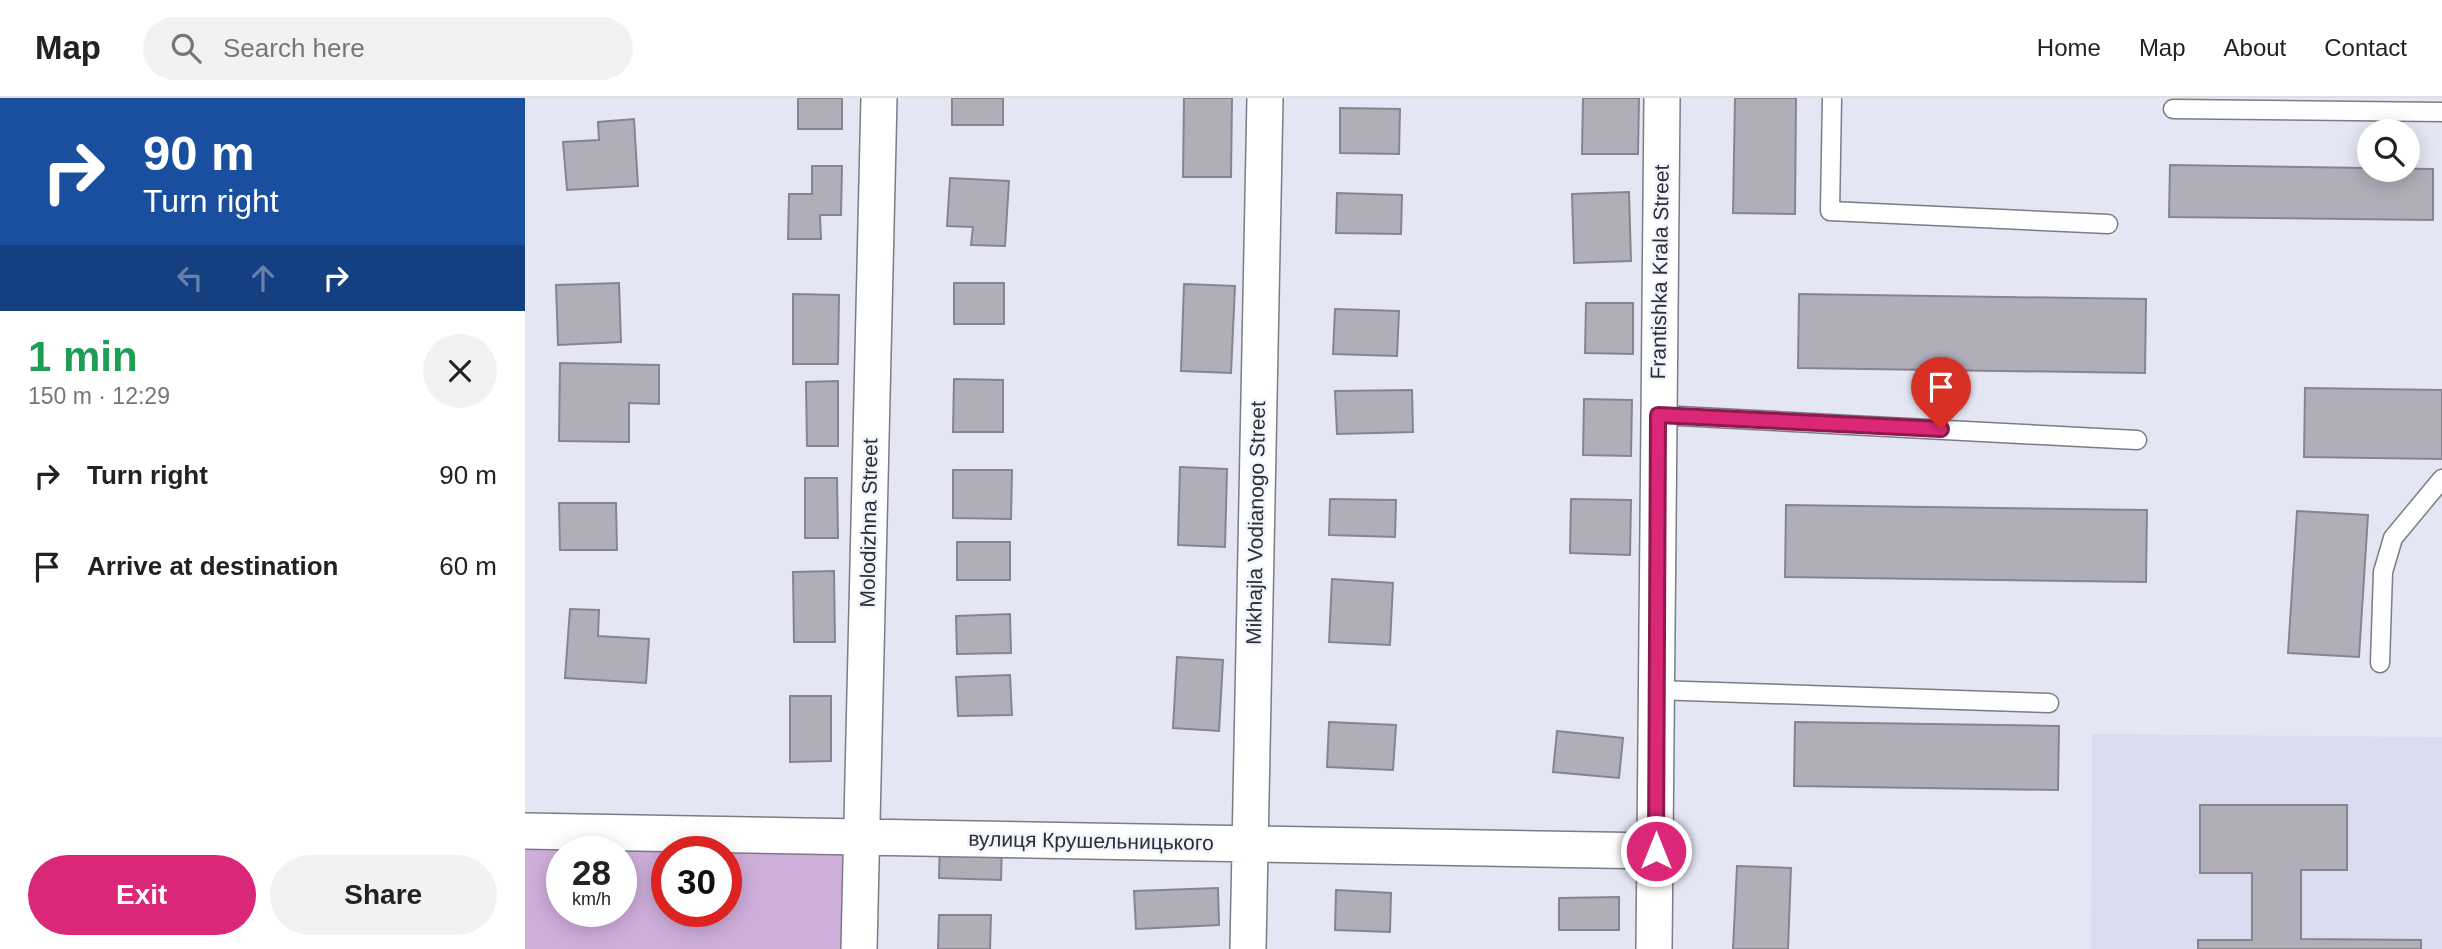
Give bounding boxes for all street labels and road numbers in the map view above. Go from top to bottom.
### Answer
street label: Frantishka Krala Street [1646,164,1673,380]
street label: Mikhajla Vodianogo Street [1242,401,1269,645]
street label: Molodizhna Street [856,438,881,608]
street label: вулиця Крушельницького [968,827,1214,854]

